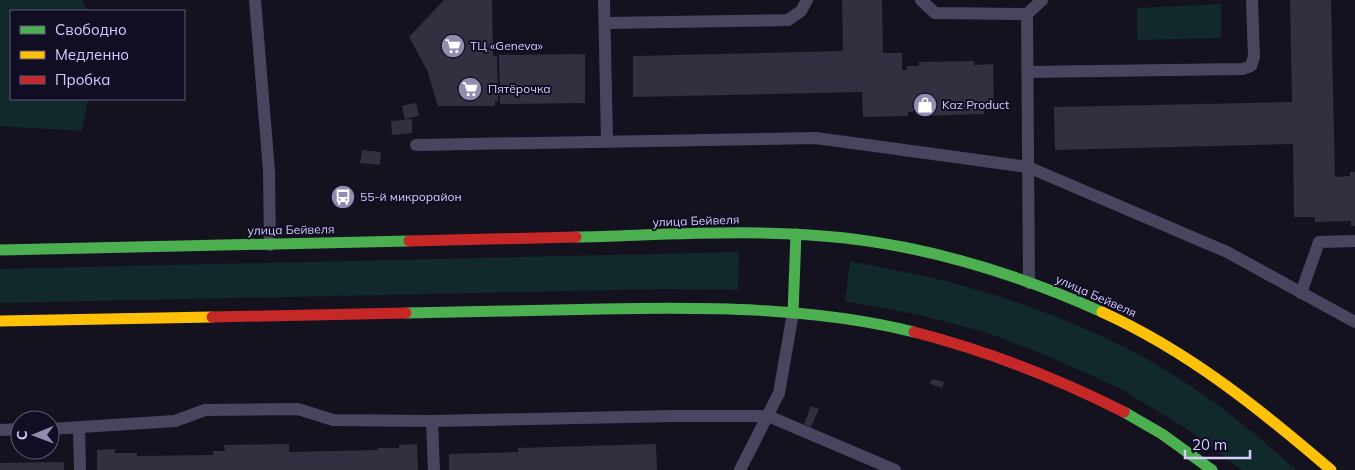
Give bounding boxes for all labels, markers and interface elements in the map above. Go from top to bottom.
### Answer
legend [10,10,185,100]
text: Свободно [55,20,127,39]
supermarket icon: ТЦ «Geneva» [440,33,466,59]
place label: ТЦ «Geneva» [470,38,544,53]
text: Медленно [55,45,129,64]
text: Пробка [55,70,110,89]
supermarket icon: Пятёрочка [457,76,483,102]
place label: Пятёрочка [488,81,551,96]
shop icon: Kaz Product [912,92,938,118]
place label: Kaz Product [942,97,1009,112]
bus stop icon: 55-й микрорайон [330,184,356,210]
place label: 55-й микрорайон [360,189,462,204]
street label: улица Бейвеля [652,211,740,230]
street label: улица Бейвеля [247,221,335,238]
street label: улица Бейвеля [1053,271,1139,320]
north arrow [10,410,60,460]
scale bar [1185,428,1250,460]
text: С [13,430,31,440]
text: 20 m [1192,435,1227,454]

